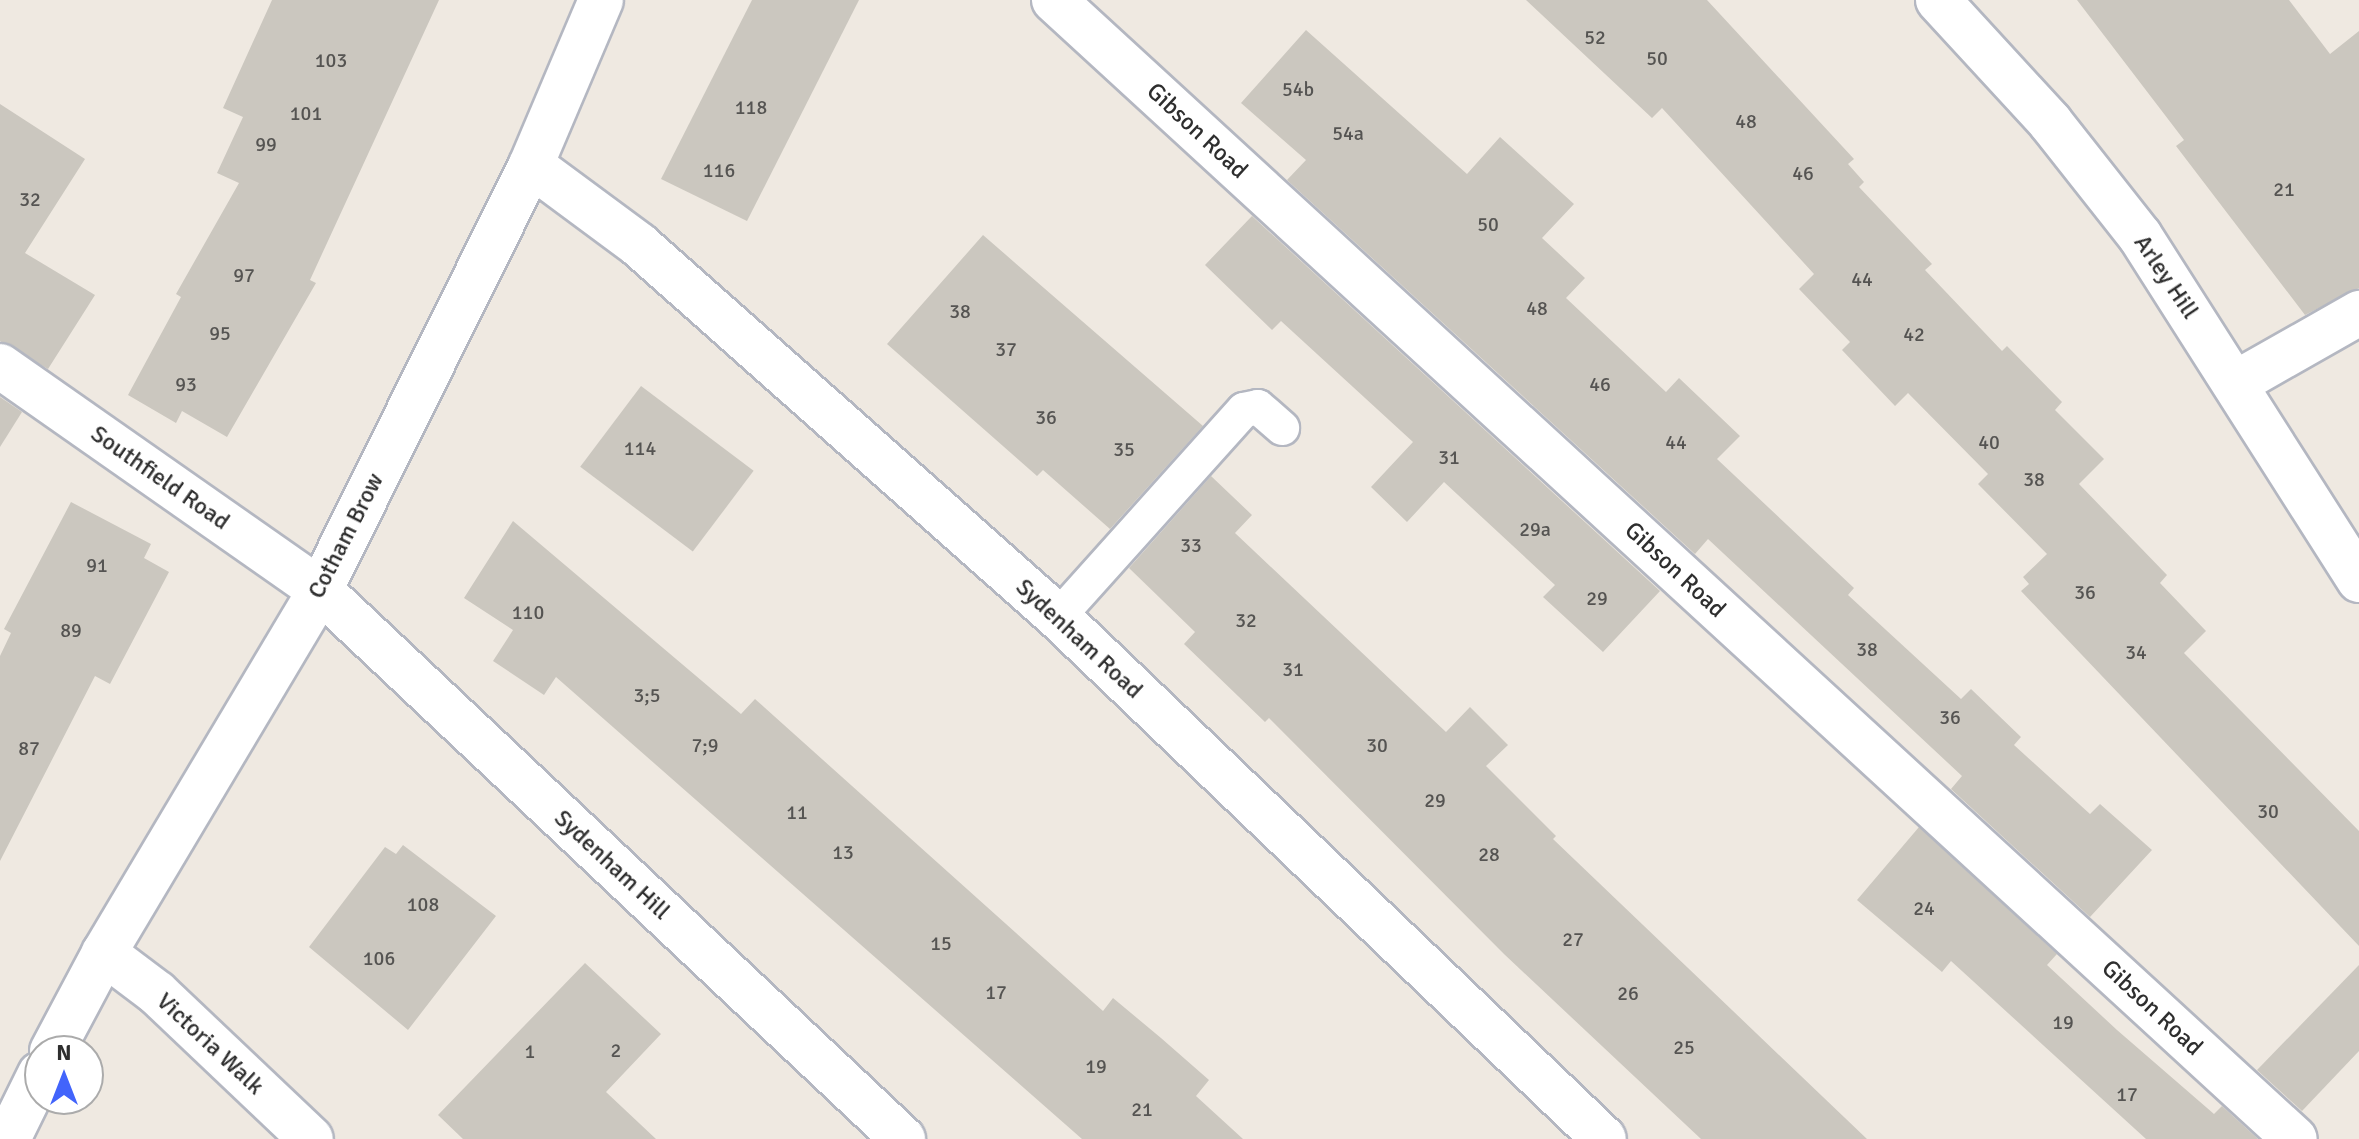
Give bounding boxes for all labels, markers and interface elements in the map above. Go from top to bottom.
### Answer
house number: 52 [1584,25,1606,49]
house number: 50 [1646,46,1668,70]
house number: 103 [315,48,347,72]
street label: Gibson Road [1141,77,1253,185]
house number: 54b [1282,77,1314,101]
house number: 118 [735,95,767,119]
house number: 101 [290,101,322,125]
house number: 48 [1735,109,1757,133]
house number: 54a [1332,121,1364,145]
house number: 99 [255,132,277,156]
house number: 116 [703,158,735,182]
house number: 46 [1792,161,1814,185]
house number: 21 [2273,177,2295,201]
house number: 32 [19,187,41,211]
house number: 50 [1477,212,1499,236]
street label: Arley Hill [2127,230,2205,324]
house number: 97 [233,263,255,287]
house number: 44 [1851,267,1873,291]
house number: 48 [1526,296,1548,320]
house number: 38 [949,299,971,323]
house number: 95 [209,321,231,345]
house number: 42 [1903,322,1925,346]
house number: 37 [995,337,1017,361]
house number: 93 [175,372,197,396]
house number: 46 [1589,372,1611,396]
house number: 36 [1035,405,1057,429]
street label: Southfield Road [85,420,235,536]
house number: 44 [1665,430,1687,454]
house number: 40 [1978,430,2000,454]
house number: 114 [624,436,656,460]
house number: 35 [1113,437,1135,461]
house number: 31 [1438,445,1460,469]
house number: 38 [2023,467,2045,491]
street label: Cotham Brow [302,469,390,603]
street label: Gibson Road [1619,516,1731,624]
house number: 29a [1519,517,1551,541]
house number: 33 [1180,533,1202,557]
house number: 91 [86,553,108,577]
street label: Sydenham Road [1010,573,1148,705]
house number: 36 [2074,580,2096,604]
house number: 29 [1586,586,1608,610]
house number: 110 [512,600,544,624]
house number: 32 [1235,608,1257,632]
house number: 89 [60,618,82,642]
house number: 38 [1856,637,1878,661]
house number: 34 [2125,640,2147,664]
house number: 31 [1282,657,1304,681]
house number: 3;5 [633,683,661,707]
house number: 36 [1939,705,1961,729]
house number: 7;9 [691,733,719,757]
house number: 30 [1366,733,1388,757]
house number: 87 [18,736,40,760]
house number: 29 [1424,788,1446,812]
house number: 30 [2257,799,2279,823]
house number: 11 [786,800,808,824]
street label: Sydenham Hill [548,804,676,926]
house number: 13 [832,840,854,864]
house number: 28 [1478,842,1500,866]
house number: 108 [407,892,439,916]
house number: 24 [1913,896,1935,920]
house number: 27 [1562,927,1584,951]
house number: 15 [930,931,952,955]
house number: 106 [363,946,395,970]
street label: Gibson Road [2096,954,2208,1062]
house number: 17 [985,980,1007,1004]
house number: 26 [1617,981,1639,1005]
street label: Victoria Walk [150,987,270,1101]
house number: 19 [2052,1010,2074,1034]
north arrow [24,1035,104,1115]
house number: 25 [1673,1035,1695,1059]
house number: 2 [611,1038,621,1062]
text: N [56,1039,72,1066]
house number: 1 [525,1039,535,1063]
house number: 19 [1085,1054,1107,1078]
house number: 17 [2116,1082,2138,1106]
house number: 21 [1131,1097,1153,1121]

